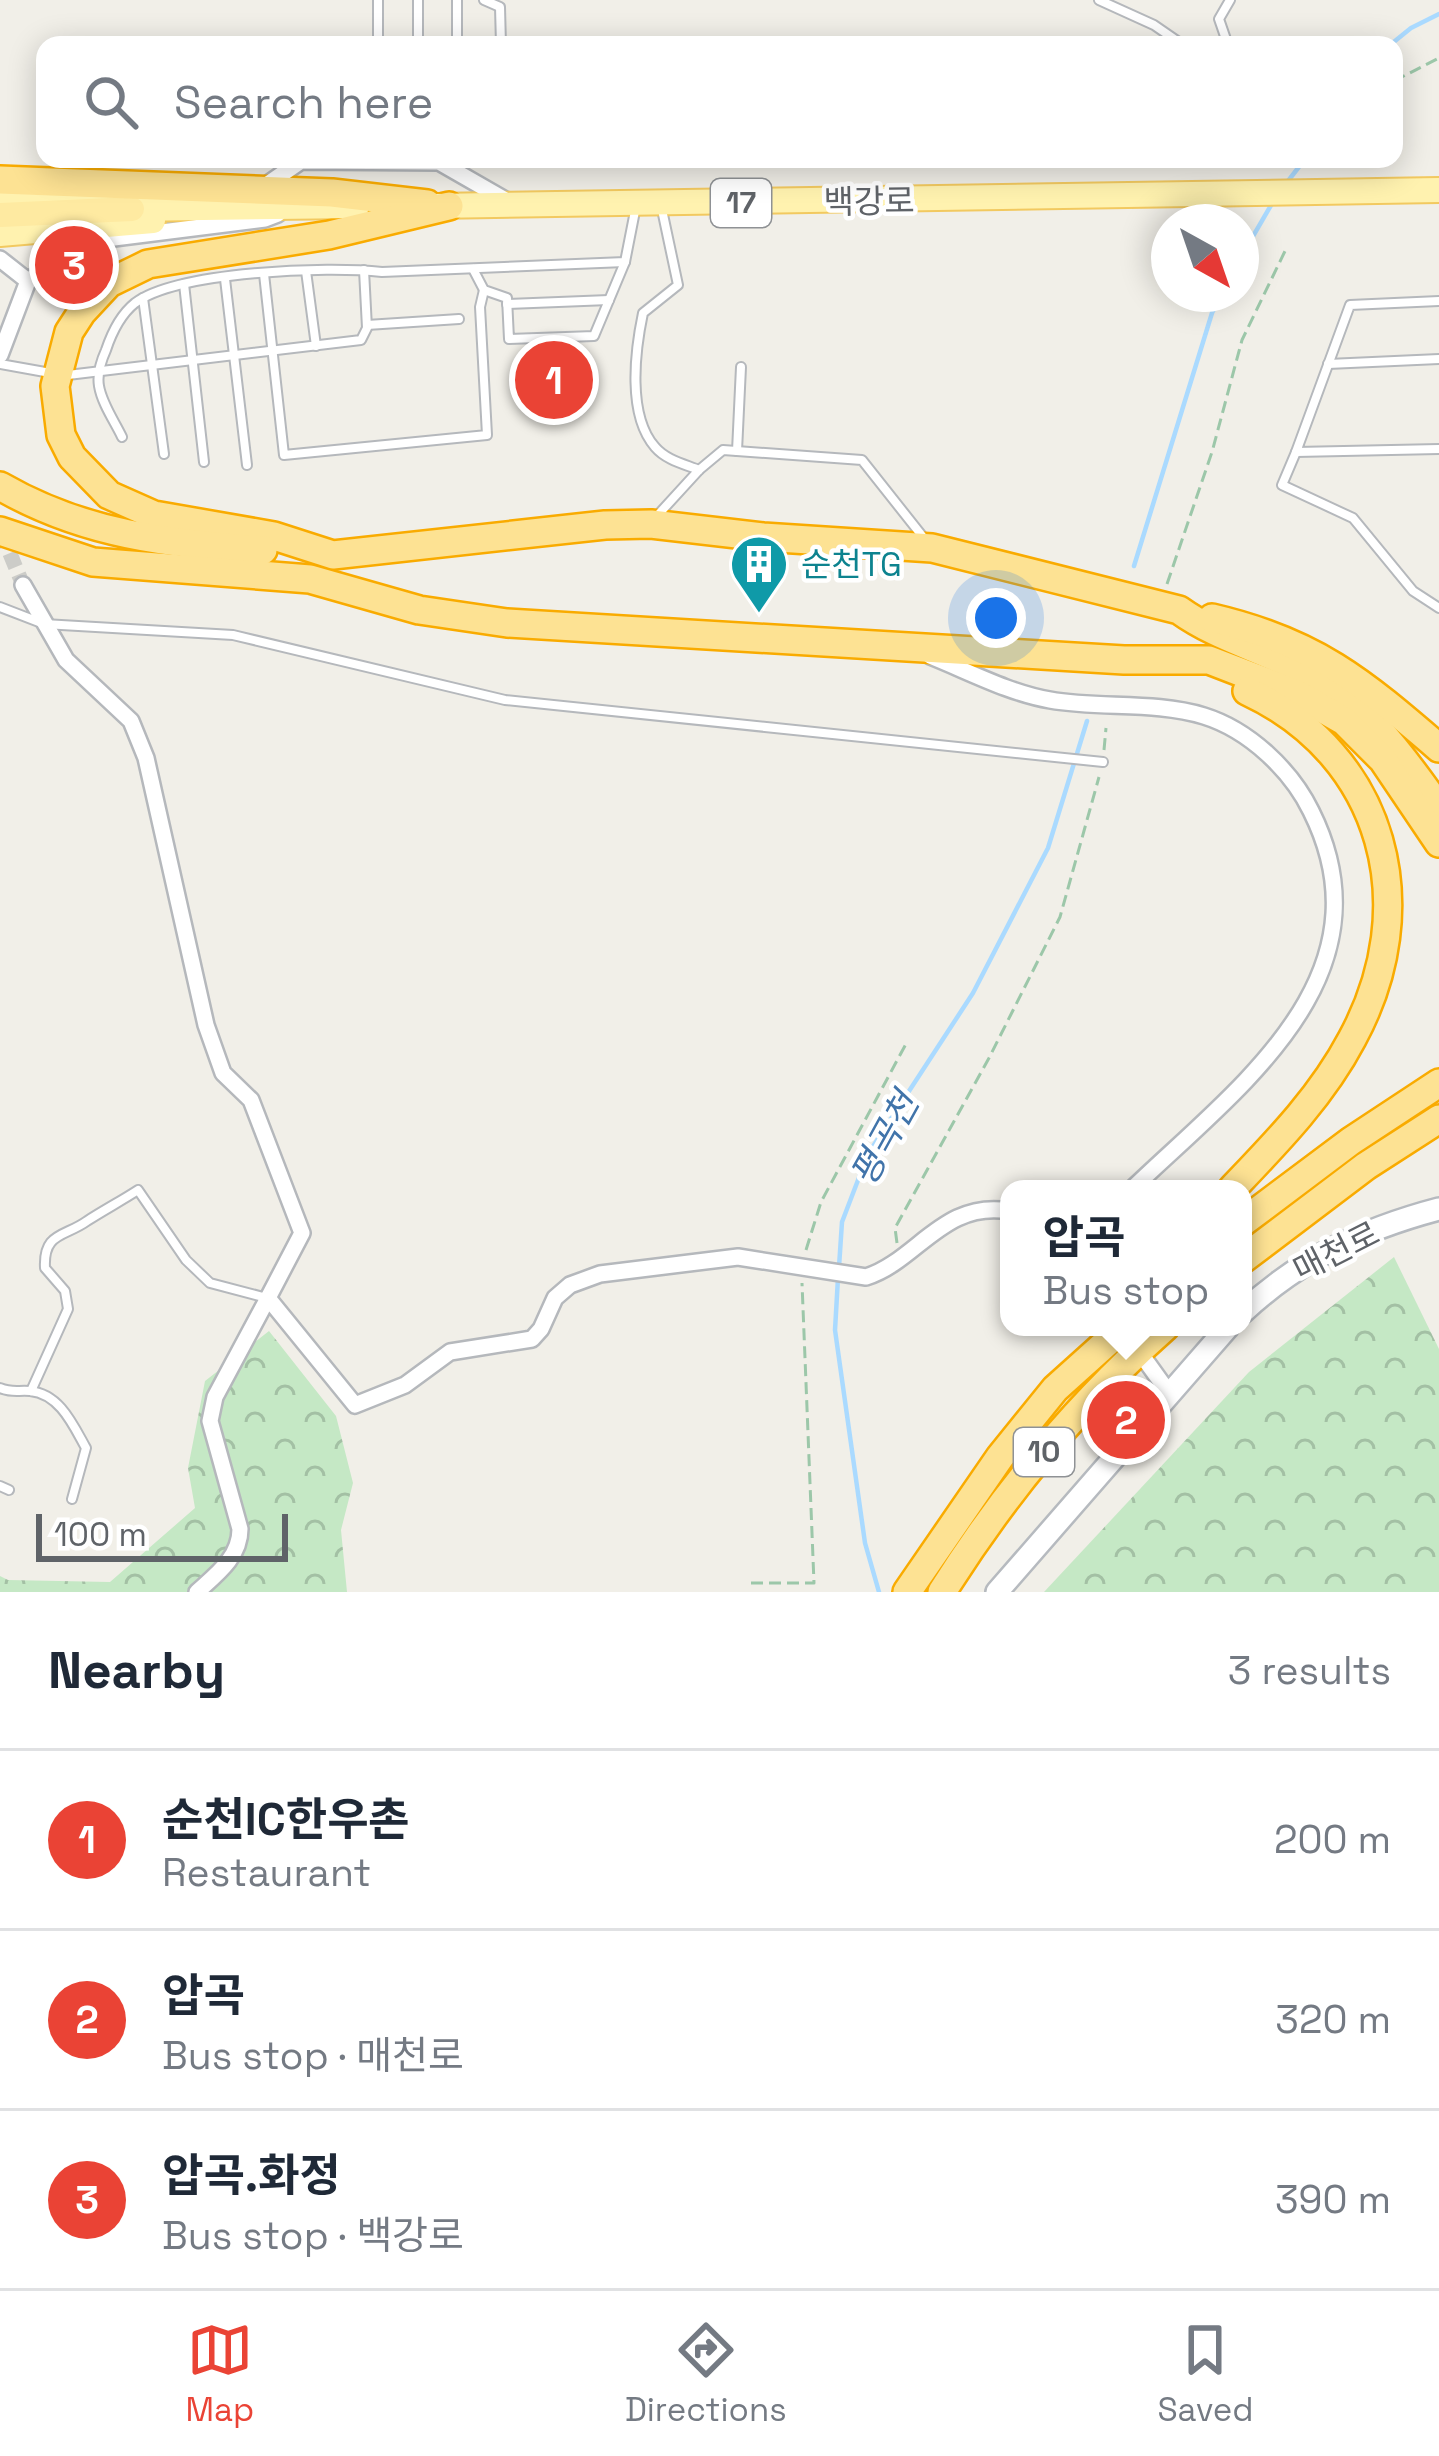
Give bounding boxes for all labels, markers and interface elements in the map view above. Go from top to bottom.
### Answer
search box [36,36,1403,168]
icon: search [78,69,144,135]
text: Search here [174,74,433,131]
road number: 17 [711,179,771,227]
street label: 백강로 [823,180,915,224]
north arrow [1151,204,1259,312]
pin: 3 [35,220,113,310]
pin: 1 [515,335,593,425]
building icon: 순천TG [728,533,790,615]
place label: 순천TG [801,544,902,586]
your location [966,588,1026,648]
water label: 평곡천 [841,1081,931,1194]
popup [1000,1180,1252,1336]
text: 압곡 [1043,1209,1125,1266]
street label: 매천로 [1286,1213,1387,1291]
text: Bus stop [1043,1266,1209,1315]
pin: 2 [1087,1375,1165,1465]
road number: 10 [1014,1428,1074,1476]
scale bar [36,1508,288,1561]
text: 100 m [54,1514,147,1556]
text: Nearby [48,1638,225,1703]
text: 3 results [1228,1646,1391,1695]
text: 순천IC한우촌 [162,1791,410,1848]
text: 1 [78,1815,96,1864]
text: 200 m [1274,1815,1391,1864]
text: Restaurant [162,1848,371,1897]
text: 압곡 [162,1967,245,2024]
text: 2 [75,1995,99,2044]
text: 320 m [1275,1995,1391,2044]
text: Bus stop · 매천로 [162,2031,464,2080]
text: 압곡.화정 [162,2147,341,2204]
text: 3 [75,2175,99,2224]
text: 390 m [1275,2175,1391,2224]
text: Bus stop · 백강로 [162,2211,464,2260]
tab: Map [185,2317,254,2431]
tab: Directions [625,2317,787,2431]
tab: Saved [1157,2317,1254,2431]

